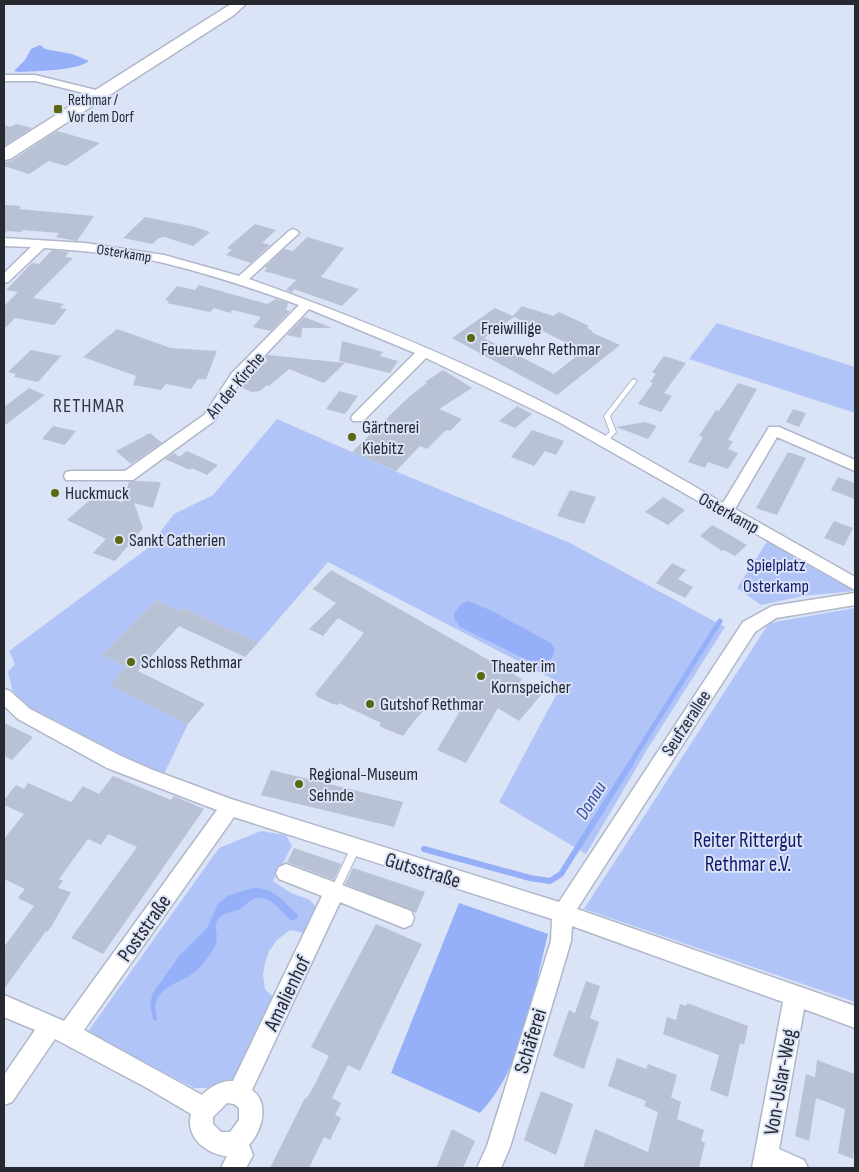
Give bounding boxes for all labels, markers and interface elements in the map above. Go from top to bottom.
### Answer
place label: Rethmar / Vor dem Dorf [68,91,135,127]
marker: Rethmar / Vor dem Dorf [52,103,64,115]
street label: Osterkamp [95,240,153,267]
place label: Freiwillige Feuerwehr Rethmar [481,318,600,360]
marker: Freiwillige Feuerwehr Rethmar [465,332,477,344]
street label: An der Kirche [201,348,269,423]
district label: RETHMAR [53,394,125,418]
place label: Gärtnerei Kiebitz [362,417,419,459]
marker: Gärtnerei Kiebitz [346,431,358,443]
place label: Huckmuck [65,483,129,504]
marker: Huckmuck [49,487,61,499]
street label: Osterkamp [695,488,763,539]
place label: Sankt Catherien [129,530,226,551]
marker: Sankt Catherien [113,534,125,546]
park label: Spielplatz Osterkamp [743,555,809,597]
place label: Schloss Rethmar [141,652,242,673]
marker: Schloss Rethmar [125,656,137,668]
place label: Theater im Kornspeicher [491,656,571,698]
marker: Theater im Kornspeicher [475,670,487,682]
street label: Seufzerallee [657,686,715,760]
place label: Gutshof Rethmar [380,694,484,715]
marker: Gutshof Rethmar [364,698,376,710]
place label: Regional-Museum Sehnde [309,764,418,806]
water label: Donau [571,777,612,824]
marker: Regional-Museum Sehnde [293,778,305,790]
park label: Reiter Rittergut Rethmar e.V. [693,828,803,877]
street label: Gutsstraße [382,847,464,894]
street label: Poststraße [112,890,177,967]
street label: Amalienhof [258,951,317,1036]
street label: Schäferei [509,1006,552,1077]
street label: Von-Uslar-Weg [759,1027,802,1137]

